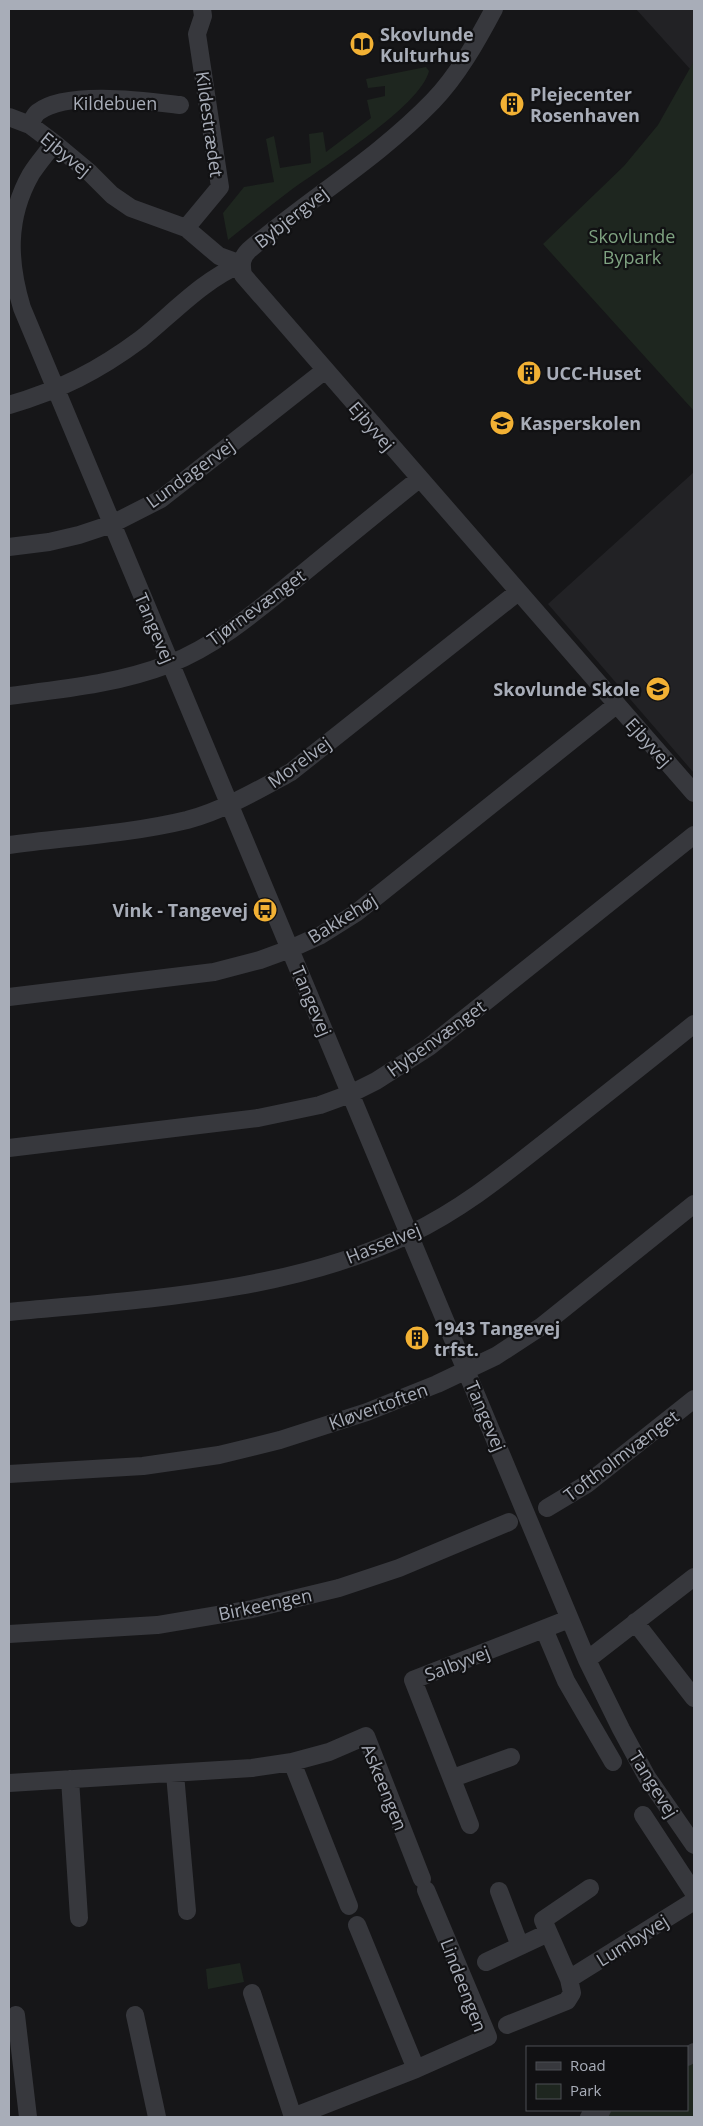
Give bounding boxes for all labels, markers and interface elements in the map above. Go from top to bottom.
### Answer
place label: Skovlunde Kulturhus [380,22,474,67]
library icon: Skovlunde Kulturhus [349,31,375,57]
street label: Kildestrædet [191,70,229,178]
place label: Plejecenter Rosenhaven [530,82,640,127]
street label: Kildebuen [73,91,157,115]
building icon: Plejecenter Rosenhaven [499,91,525,117]
street label: Ejbyvej [36,126,96,182]
street label: Bybjergvej [249,181,333,253]
park label: Skovlunde Bypark [589,224,675,269]
building icon: UCC-Huset [516,360,542,386]
place label: UCC-Huset [546,361,642,385]
street label: Ejbyvej [344,396,400,456]
school or university icon: Kasperskolen [489,410,515,436]
place label: Kasperskolen [520,411,641,435]
street label: Lundagervej [141,433,239,513]
street label: Tjørnevænget [202,563,310,651]
street label: Tangevej [129,589,181,667]
school or university icon: Skovlunde Skole [645,676,671,702]
place label: Skovlunde Skole [493,677,640,701]
street label: Ejbyvej [621,712,677,772]
street label: Morelvej [263,731,335,793]
street label: Bakkehøj [303,887,381,949]
bus stop icon: Vink - Tangevej [252,897,278,923]
place label: Vink - Tangevej [112,898,248,922]
street label: Tangevej [286,962,338,1040]
street label: Hybenvænget [382,994,490,1082]
street label: Hasselvej [342,1217,424,1269]
place label: 1943 Tangevej trfst. [434,1316,560,1361]
building icon: 1943 Tangevej trfst. [404,1325,430,1351]
street label: Kløvertoften [325,1377,431,1435]
street label: Tangevej [460,1377,512,1455]
street label: Toftholmvænget [559,1404,683,1506]
street label: Birkeengen [216,1582,314,1626]
street label: Salbyvej [421,1640,493,1686]
street label: Askeengen [357,1740,413,1834]
street label: Tangevej [624,1746,684,1822]
street label: Lumbyvej [591,1908,673,1972]
street label: Lindeengen [435,1935,493,2035]
legend [526,2046,688,2111]
text: Road [570,2055,606,2075]
text: Park [570,2080,601,2100]

